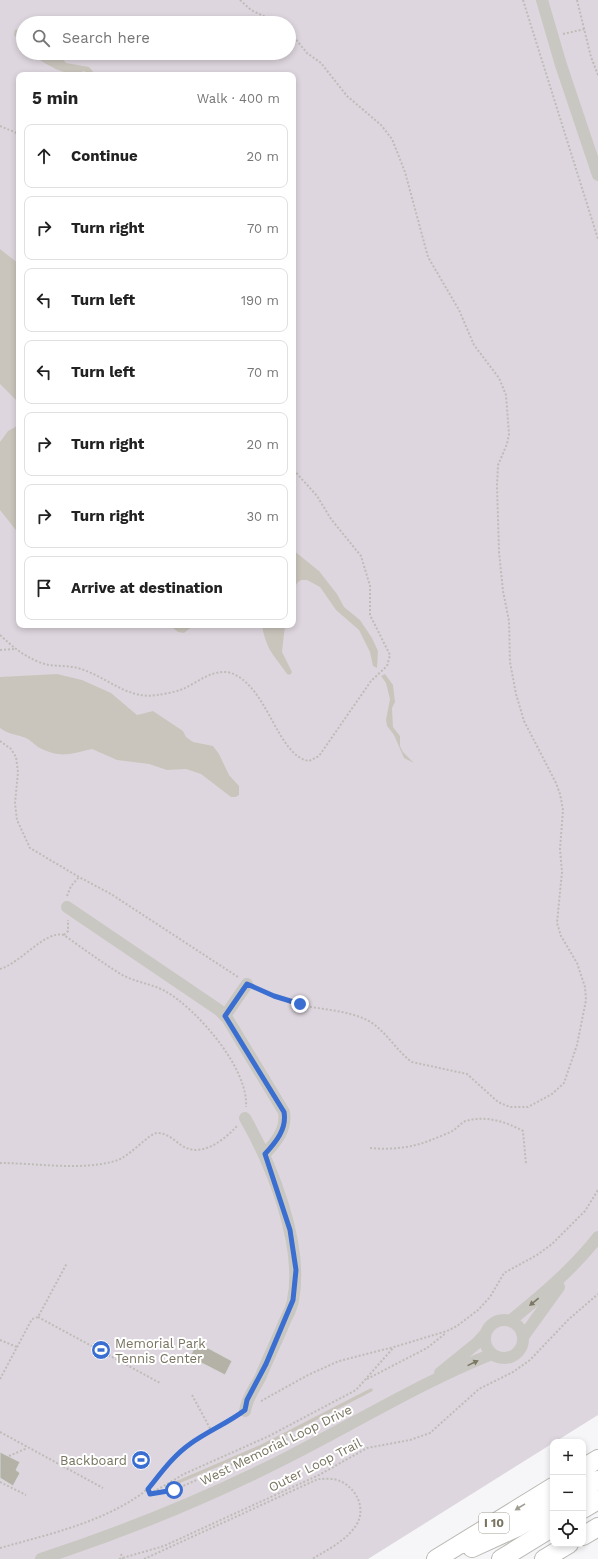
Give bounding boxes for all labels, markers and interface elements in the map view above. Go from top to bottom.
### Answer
search box [16,16,296,60]
icon: search [30,27,52,49]
text: Search here [62,29,150,47]
text: 5 min [32,88,78,108]
text: Walk · 400 m [197,91,280,106]
icon: ahead [33,145,55,167]
text: Continue [71,147,138,165]
text: 20 m [247,149,279,164]
icon: right [33,217,55,239]
text: Turn right [71,219,144,237]
text: 70 m [247,221,279,236]
icon: left [33,289,55,311]
text: Turn left [71,291,135,309]
text: 190 m [241,293,279,308]
icon: left [33,361,55,383]
text: Turn left [71,363,135,381]
text: 70 m [247,365,279,380]
icon: right [33,433,55,455]
text: Turn right [71,435,144,453]
text: 20 m [247,437,279,452]
icon: right [33,505,55,527]
text: Turn right [71,507,144,525]
text: 30 m [247,509,279,524]
icon: arrive [33,577,55,599]
text: Arrive at destination [71,579,223,597]
route end [291,995,309,1013]
one-way arrow [528,1298,539,1306]
place label: Memorial Park Tennis Center [115,1336,206,1366]
sports icon: Memorial Park Tennis Center [90,1339,112,1361]
one-way arrow [467,1360,479,1366]
street label: West Memorial Loop Drive [198,1402,354,1488]
street label: Outer Loop Trail [266,1435,364,1495]
map controls [550,1439,586,1547]
button: + [550,1439,586,1475]
sports icon: Backboard [130,1449,152,1471]
place label: Backboard [60,1453,127,1468]
button: − [550,1475,586,1511]
route start [165,1481,183,1499]
one-way arrow [514,1504,526,1511]
button: locate [550,1511,586,1547]
road number: I 10 [479,1513,509,1533]

